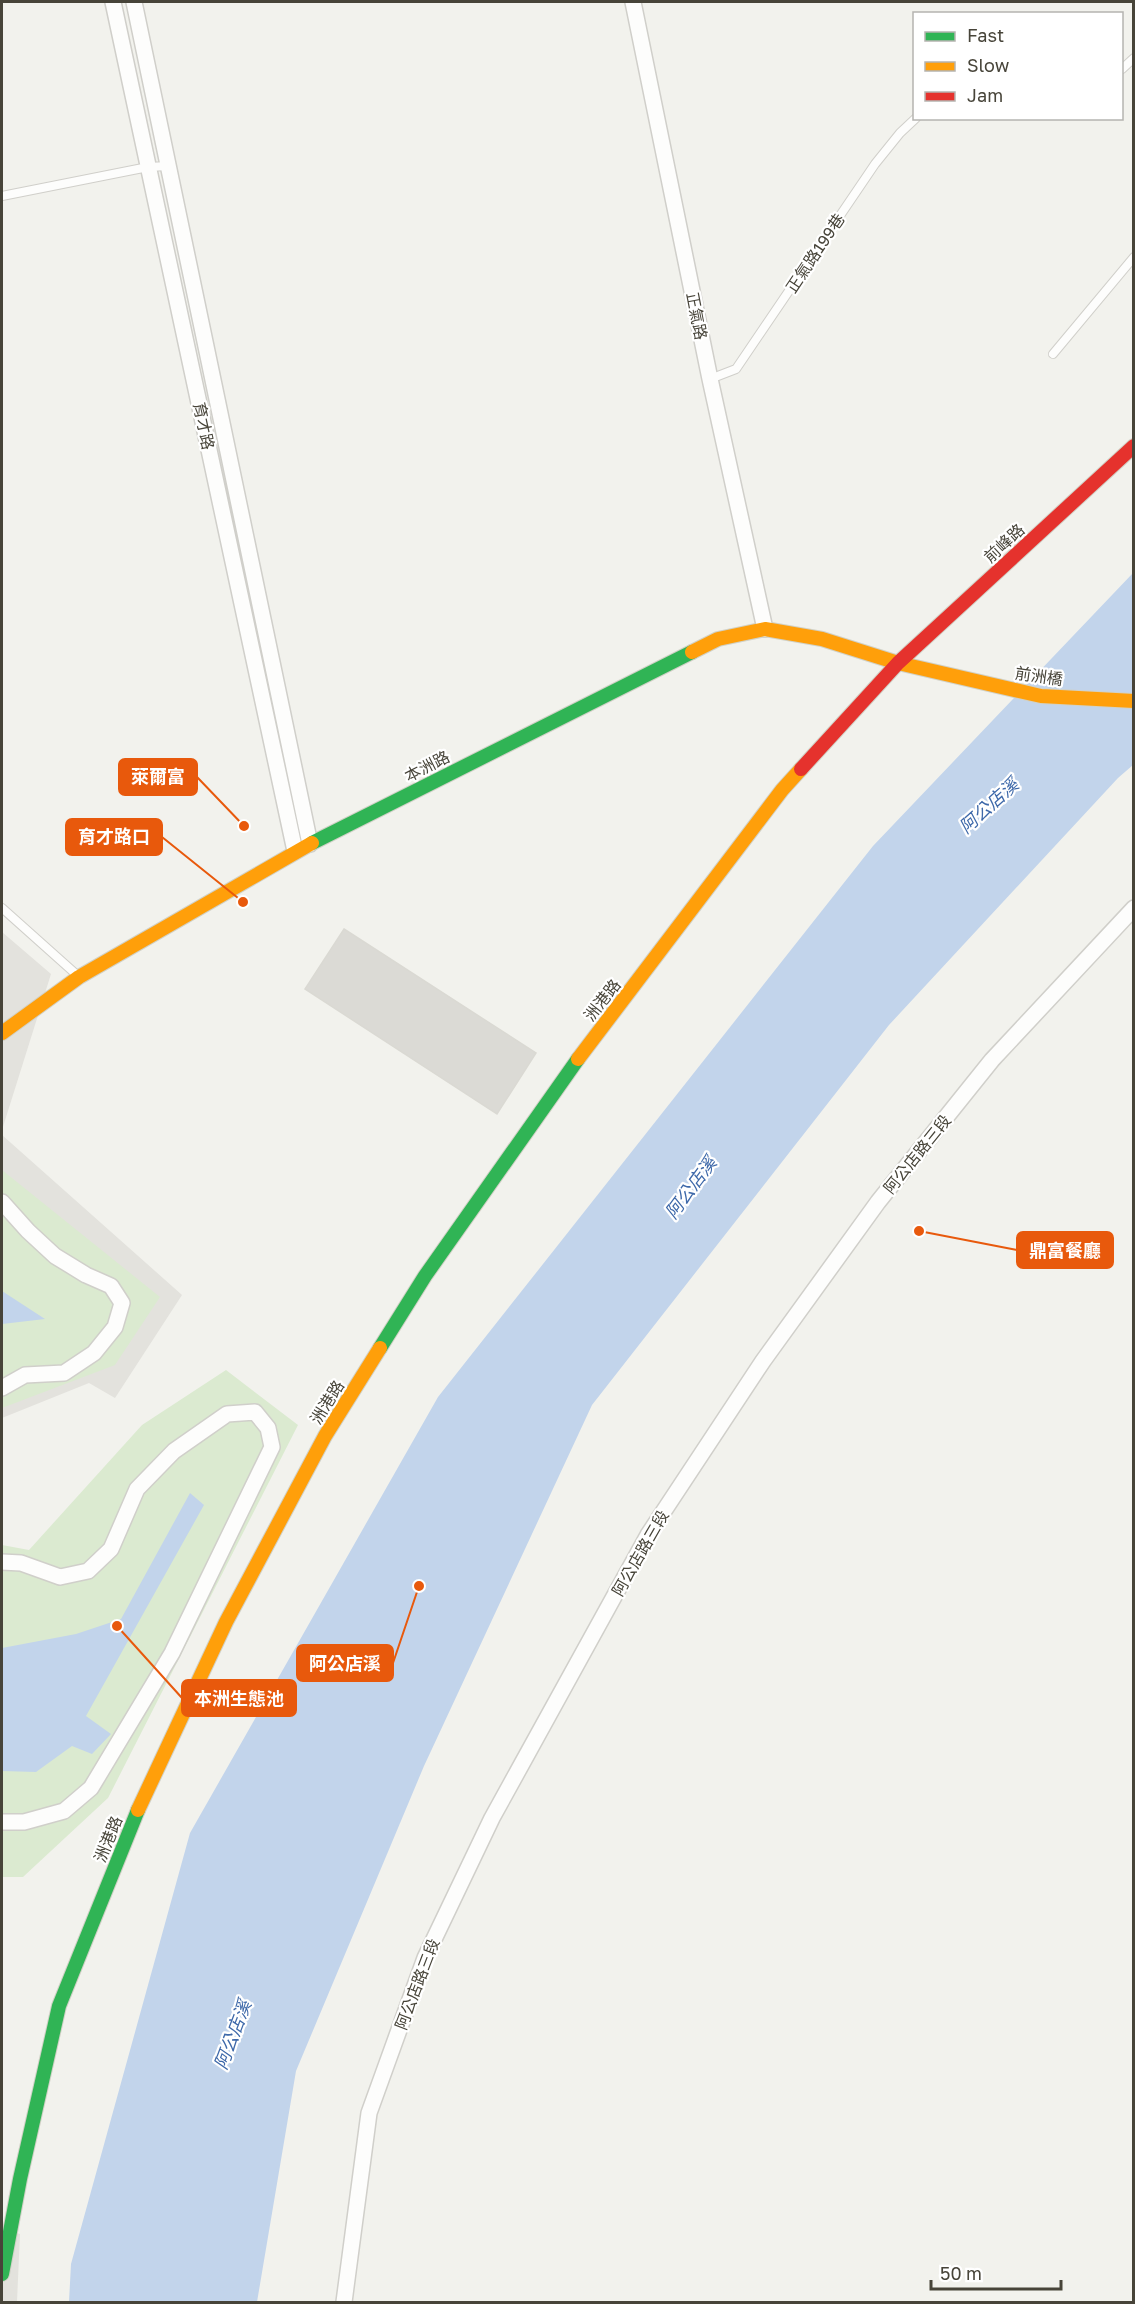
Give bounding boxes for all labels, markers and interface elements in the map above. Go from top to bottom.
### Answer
legend [913,12,1123,120]
text: Fast [967,24,1004,46]
text: Slow [967,54,1010,76]
text: Jam [967,84,1003,106]
street label: 正氣路199巷 [781,210,849,296]
street label: 正氣路 [683,291,711,341]
street label: 育才路 [189,400,219,452]
street label: 前峰路 [980,519,1028,567]
street label: 前洲橋 [1014,663,1064,689]
street label: 本洲路 [401,746,453,786]
callout: 萊爾富 [119,759,197,795]
text: 萊爾富 [131,765,185,787]
water label: 阿公店溪 [954,771,1025,838]
callout: 育才路口 [66,819,162,855]
text: 育才路口 [78,825,150,847]
street label: 洲港路 [579,975,625,1025]
street label: 阿公店路三段 [879,1110,955,1198]
water label: 阿公店溪 [660,1150,722,1223]
callout: 鼎富餐廳 [1017,1232,1113,1268]
text: 鼎富餐廳 [1029,1239,1101,1261]
street label: 洲港路 [306,1376,348,1428]
street label: 阿公店路三段 [607,1506,673,1600]
callout: 阿公店溪 [297,1645,393,1681]
text: 阿公店溪 [309,1652,381,1674]
callout: 本洲生態池 [182,1680,296,1716]
text: 本洲生態池 [194,1687,284,1709]
street label: 洲港路 [90,1813,126,1865]
street label: 阿公店路三段 [390,1936,444,2032]
water label: 阿公店溪 [209,1994,256,2072]
scale bar [931,2253,1062,2291]
text: 50 m [940,2262,982,2284]

